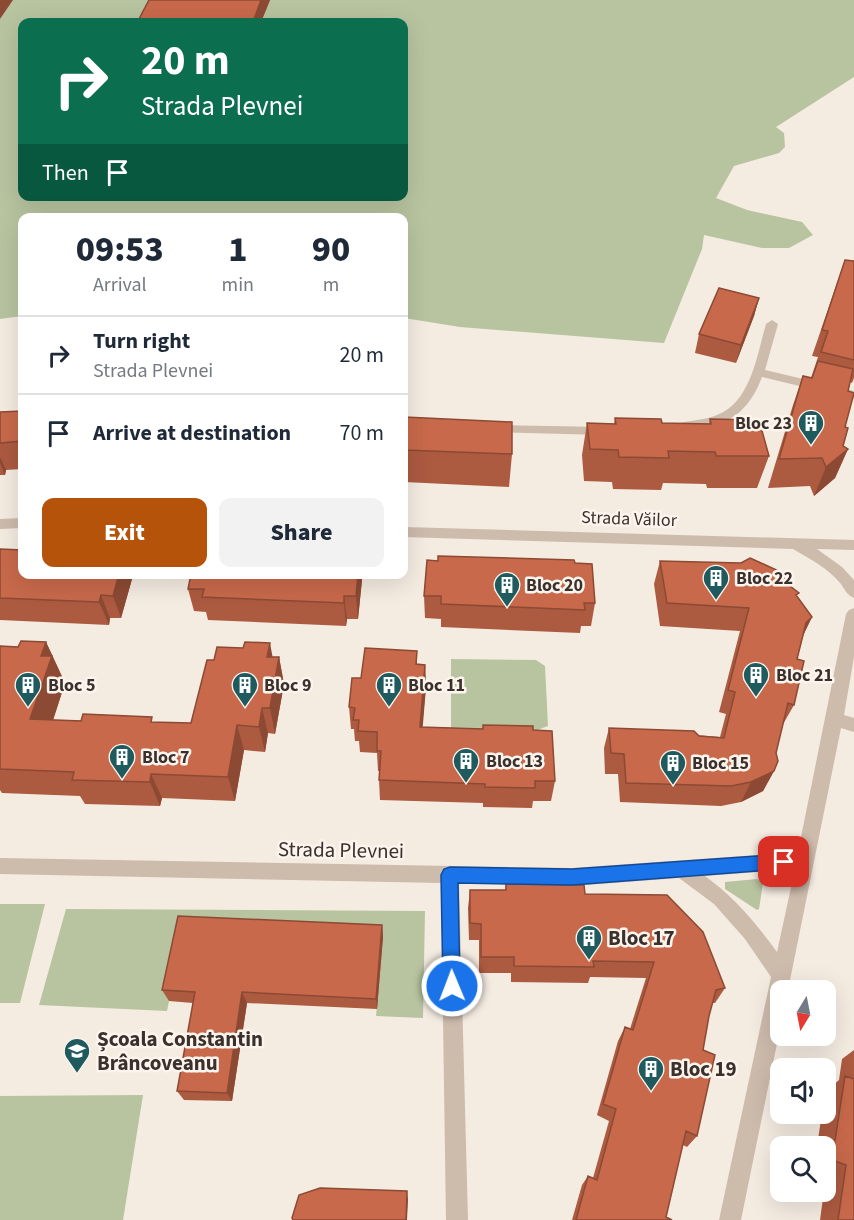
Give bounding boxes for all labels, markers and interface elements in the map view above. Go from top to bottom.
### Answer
text: 20 m [141,31,230,91]
icon: right [42,42,120,120]
text: Strada Plevnei [141,87,303,126]
icon: arrive [101,156,134,189]
text: Then [42,157,89,189]
text: 09:53 [76,224,164,275]
text: 1 [228,224,247,275]
text: 90 [312,224,350,275]
text: Arrival [93,271,147,299]
text: min [222,271,254,299]
text: m [323,271,339,299]
text: Turn right [93,325,190,357]
icon: right [42,339,75,372]
text: 20 m [339,339,384,371]
text: Strada Plevnei [93,357,213,385]
building icon: Bloc 23 [796,408,826,446]
place label: Bloc 23 [735,411,792,436]
icon: arrive [42,417,75,450]
text: Arrive at destination [93,417,291,449]
text: 70 m [339,417,384,449]
button: Exit [42,498,207,567]
button: Share [219,498,384,567]
street label: Strada Văilor [581,505,678,533]
building icon: Bloc 22 [701,563,731,601]
place label: Bloc 22 [736,566,793,591]
building icon: Bloc 20 [492,570,522,608]
place label: Bloc 20 [526,573,583,598]
building icon: Bloc 21 [741,660,771,698]
place label: Bloc 21 [776,663,833,688]
building icon: Bloc 5 [13,670,43,708]
building icon: Bloc 9 [230,670,260,708]
building icon: Bloc 11 [374,670,404,708]
place label: Bloc 5 [48,673,96,698]
place label: Bloc 9 [264,673,312,698]
place label: Bloc 11 [408,673,465,698]
building icon: Bloc 7 [107,742,137,780]
place label: Bloc 7 [142,745,190,770]
building icon: Bloc 13 [451,746,481,784]
building icon: Bloc 15 [658,748,688,786]
place label: Bloc 13 [486,749,543,774]
place label: Bloc 15 [692,751,749,776]
street label: Strada Plevnei [278,834,404,866]
pin [758,836,809,887]
icon: arrive [767,845,800,878]
building icon: Bloc 17 [574,923,604,961]
place label: Bloc 17 [608,923,675,953]
position arrow [420,954,484,1018]
north arrow [770,980,836,1046]
map controls [770,980,836,1202]
place label: Școala Constantin Brâncoveanu [97,1024,263,1078]
school or university icon: Școala Constantin Brâncoveanu [62,1036,92,1074]
building icon: Bloc 19 [636,1054,666,1092]
place label: Bloc 19 [670,1054,737,1084]
button: sound [770,1058,836,1124]
button: search [770,1136,836,1202]

